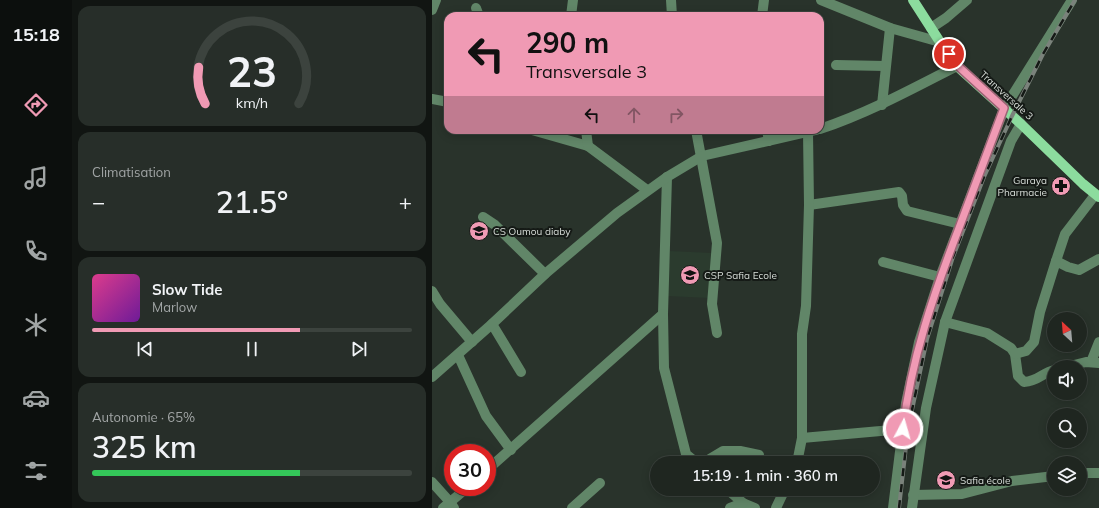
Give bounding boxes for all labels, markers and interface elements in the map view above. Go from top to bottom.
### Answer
text: 15:18 [12,23,60,46]
text: 290 m [526,25,609,60]
icon: left [460,28,512,80]
pin [932,37,966,71]
icon: arrive [938,43,960,65]
text: 23 [227,45,277,97]
text: Transversale 3 [526,60,647,83]
street label: Transversale 3 [977,68,1036,123]
icon: directions [22,91,50,119]
text: km/h [236,93,268,111]
icon: left [581,104,603,126]
icon: ahead [623,104,645,126]
icon: right [665,104,687,126]
icon: music [22,164,50,192]
text: Climatisation [92,164,171,180]
place label: Garaya Pharmacie [997,174,1047,199]
pharmacy icon: Garaya Pharmacie [1050,175,1072,197]
text: 21.5° [216,183,288,221]
text: − [92,188,105,216]
text: + [399,188,412,216]
school or university icon: CS Oumou diaby [468,220,490,242]
place label: CS Oumou diaby [493,225,571,238]
icon: phone [22,237,50,265]
school or university icon: CSP Safia Ecole [679,264,701,286]
place label: CSP Safia Ecole [704,269,777,282]
text: Slow Tide [152,280,222,299]
text: Marlow [152,299,197,315]
icon: climate [22,311,50,339]
north arrow [1047,312,1087,352]
map controls [1047,312,1087,496]
icon: previous [134,338,156,360]
icon: pause [241,338,263,360]
icon: next [348,338,370,360]
button: sound [1047,360,1087,400]
icon: car [22,384,50,412]
position arrow [882,408,924,450]
button: search [1047,408,1087,448]
text: Autonomie · 65% [92,409,195,425]
text: 325 km [92,428,197,466]
speed limit sign: 30 [444,444,496,496]
button: layers [1047,456,1087,496]
icon: filters [22,457,50,485]
text: 15:19 · 1 min · 360 m [692,466,838,485]
school or university icon: Safia école [935,469,957,491]
place label: Safia école [960,474,1010,487]

